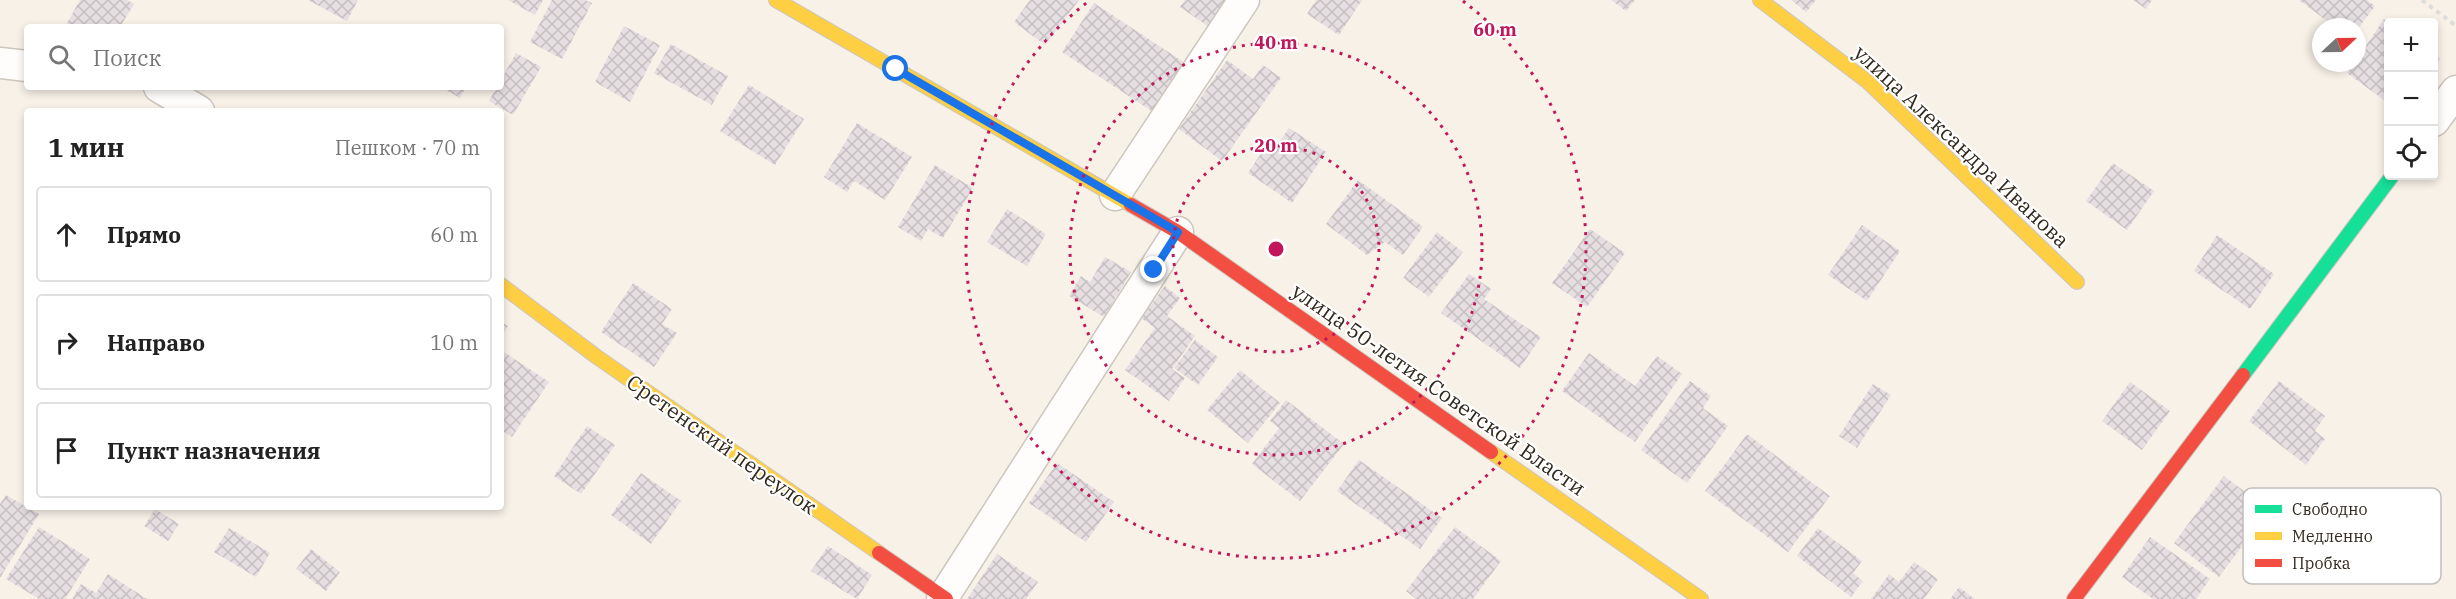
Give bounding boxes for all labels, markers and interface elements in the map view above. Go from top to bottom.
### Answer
text: 60 m [1473,18,1517,41]
north arrow [2312,18,2366,72]
map controls [2384,18,2438,180]
button: + [2384,18,2438,72]
search box [24,24,504,90]
text: 40 m [1254,31,1298,54]
street label: улица Александра Иванова [1848,39,2076,253]
icon: search [45,41,78,74]
text: Поиск [93,43,161,72]
route start [882,55,908,81]
button: − [2384,72,2438,126]
button: locate [2384,126,2438,180]
text: 1 мин [48,130,124,164]
text: Пешком · 70 m [335,134,480,161]
text: 20 m [1254,134,1298,157]
icon: ahead [50,218,83,251]
text: Прямо [107,220,181,249]
text: 60 m [430,221,478,248]
centre of rings [1266,239,1286,259]
route end [1140,256,1166,282]
street label: улица 50-летия Советской Власти [1287,276,1591,502]
icon: right [50,326,83,359]
text: Направо [107,328,205,357]
text: 10 m [430,329,478,356]
street label: Сретенский переулок [621,368,823,520]
icon: arrive [50,434,83,467]
text: Пункт назначения [107,436,321,465]
legend [2243,488,2441,584]
text: Свободно [2292,499,2368,519]
text: Медленно [2292,526,2373,546]
text: Пробка [2292,553,2351,573]

